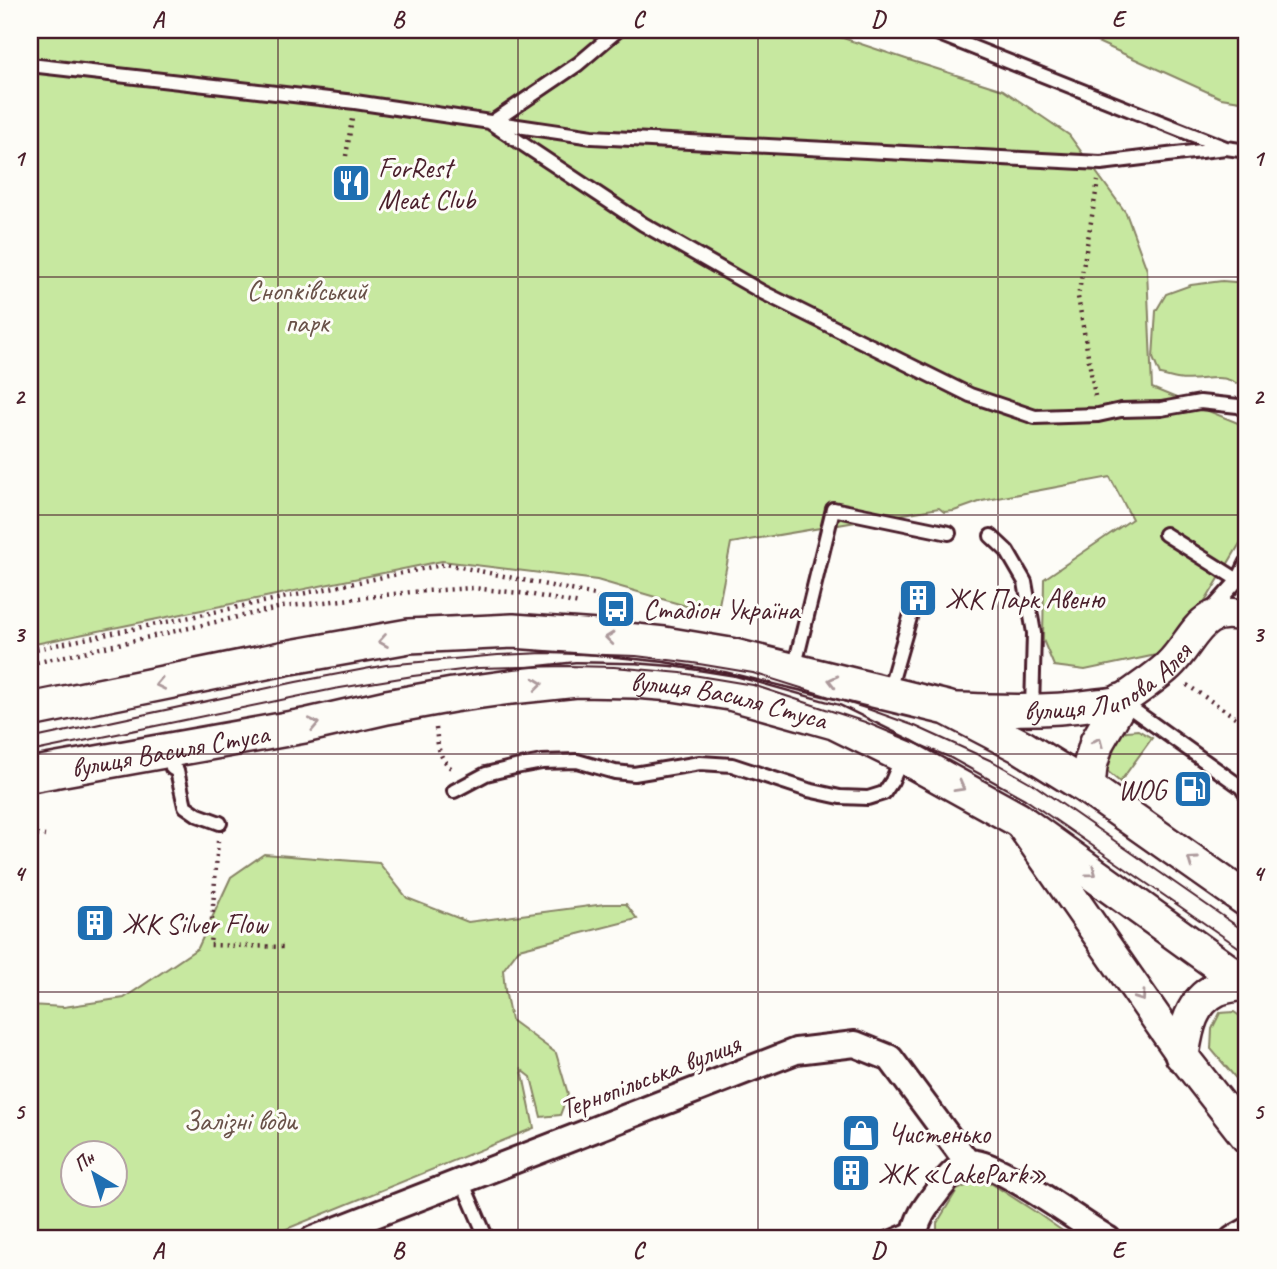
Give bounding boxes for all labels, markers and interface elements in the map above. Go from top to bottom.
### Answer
text: A [152,5,166,34]
text: B [392,5,406,34]
text: C [633,5,647,34]
text: D [871,5,887,34]
text: E [1112,5,1128,34]
text: 1 [14,144,27,173]
text: 1 [1253,144,1266,173]
place label: ForRest Meat Club [378,150,477,217]
restaurant icon: ForRest Meat Club [330,162,372,204]
park label: Снопківський парк [247,273,369,340]
text: 2 [14,382,27,411]
text: 2 [1253,382,1266,411]
building icon: ЖК Парк Авеню [897,577,939,619]
place label: ЖК Парк Авеню [945,581,1106,616]
bus stop icon: Стадіон Україна [595,588,637,630]
place label: Стадіон Україна [643,592,801,627]
text: 3 [14,620,27,649]
text: 3 [1253,620,1266,649]
one-way arrow [604,631,616,646]
one-way arrow [377,633,389,648]
street label: вулиця Липова Алея [1024,634,1200,727]
street label: вулиця Василя Стуса [630,663,833,737]
one-way arrow [154,675,166,690]
one-way arrow [827,675,839,689]
one-way arrow [533,677,544,692]
street label: вулиця Василя Стуса [68,715,273,785]
one-way arrow [308,717,320,732]
one-way arrow [1090,737,1104,749]
fuel station icon: WOG [1172,768,1214,810]
place label: WOG [1118,772,1169,807]
one-way arrow [952,779,965,793]
one-way arrow [1186,856,1199,869]
text: 4 [14,859,27,888]
text: 4 [1253,859,1266,888]
one-way arrow [1084,864,1097,876]
building icon: ЖК Silver Flow [74,902,116,944]
place label: ЖК Silver Flow [122,906,270,941]
one-way arrow [1133,989,1145,1002]
street label: Тернопільська вулиця [555,1025,746,1126]
text: 5 [14,1097,26,1126]
text: 5 [1253,1097,1265,1126]
park label: Залізні води [183,1103,298,1139]
shop icon: Чистенько [840,1112,882,1154]
place label: Чистенько [888,1116,992,1151]
north arrow [60,1140,130,1210]
text: Пн [69,1145,101,1177]
building icon: ЖК «LakePark» [830,1152,872,1194]
place label: ЖК «LakePark» [878,1156,1047,1191]
text: A [152,1236,166,1265]
text: B [392,1236,406,1265]
text: C [633,1236,647,1265]
text: D [871,1236,887,1265]
text: E [1112,1236,1128,1265]

